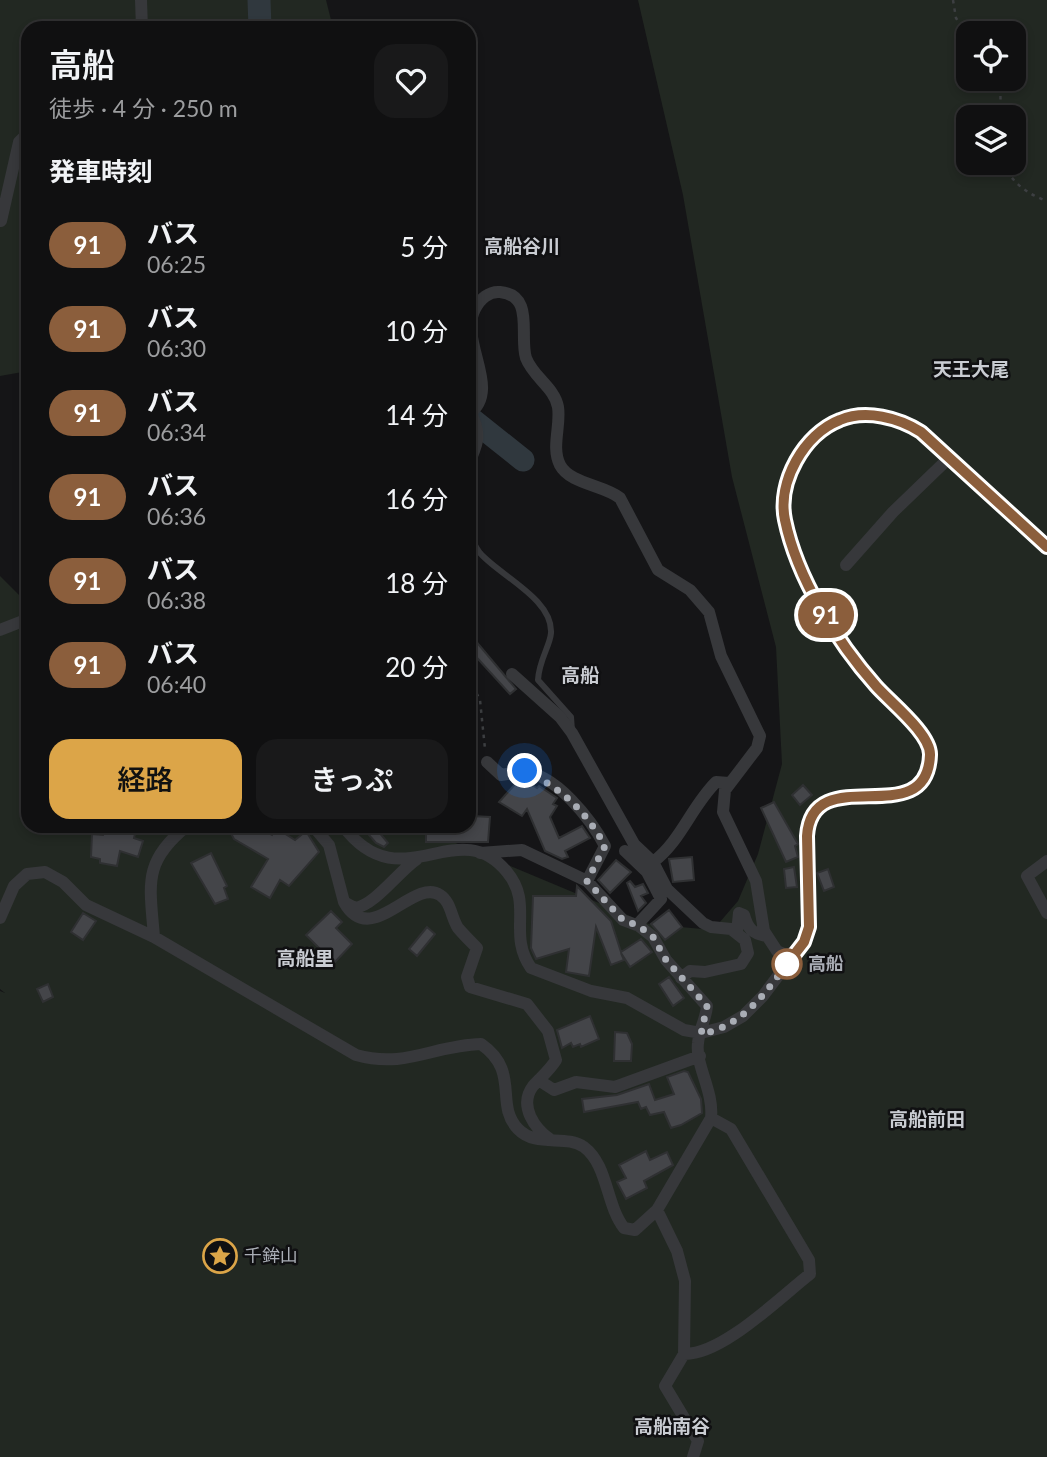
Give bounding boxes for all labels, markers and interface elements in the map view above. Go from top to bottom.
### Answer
map controls [956,21,1026,175]
button: locate [956,21,1026,91]
text: 高船 [49,44,115,84]
button: heart [374,44,448,118]
text: 徒歩 · 4 分 · 250 m [49,94,238,122]
button: layers [956,105,1026,175]
text: 発車時刻 [49,155,153,187]
text: バス [147,217,199,249]
text: 91 [74,230,101,259]
text: 5 分 [400,231,448,263]
district label: 高船谷川 [484,234,560,257]
text: 06:25 [147,250,206,278]
text: バス [147,301,199,333]
text: 91 [74,314,101,343]
text: 10 分 [385,315,448,347]
text: 06:30 [147,334,206,362]
district label: 天王大尾 [933,357,1009,380]
text: バス [147,385,199,417]
text: 91 [74,398,101,427]
text: 14 分 [385,399,448,431]
text: 06:34 [147,418,206,446]
text: バス [147,469,199,501]
text: 91 [74,482,101,511]
text: 16 分 [385,483,448,515]
text: 06:36 [147,502,206,530]
text: バス [147,553,199,585]
text: 91 [74,566,101,595]
text: 18 分 [385,567,448,599]
text: 06:38 [147,586,206,614]
line badge: 91 [794,592,858,638]
text: 91 [812,600,840,629]
text: バス [147,637,199,669]
text: 91 [74,650,101,679]
text: 20 分 [385,651,448,683]
district label: 高船 [561,663,600,686]
text: 06:40 [147,670,206,698]
button: 経路 [49,739,242,819]
button: きっぷ [256,739,448,819]
your location [507,753,542,788]
district label: 高船里 [276,946,334,969]
marker: 高船 [772,949,802,979]
place label: 高船 [808,952,844,974]
district label: 高船前田 [889,1107,965,1130]
place icon: 千鉾山 [201,1237,239,1275]
place label: 千鉾山 [244,1244,298,1266]
district label: 高船南谷 [634,1414,710,1437]

